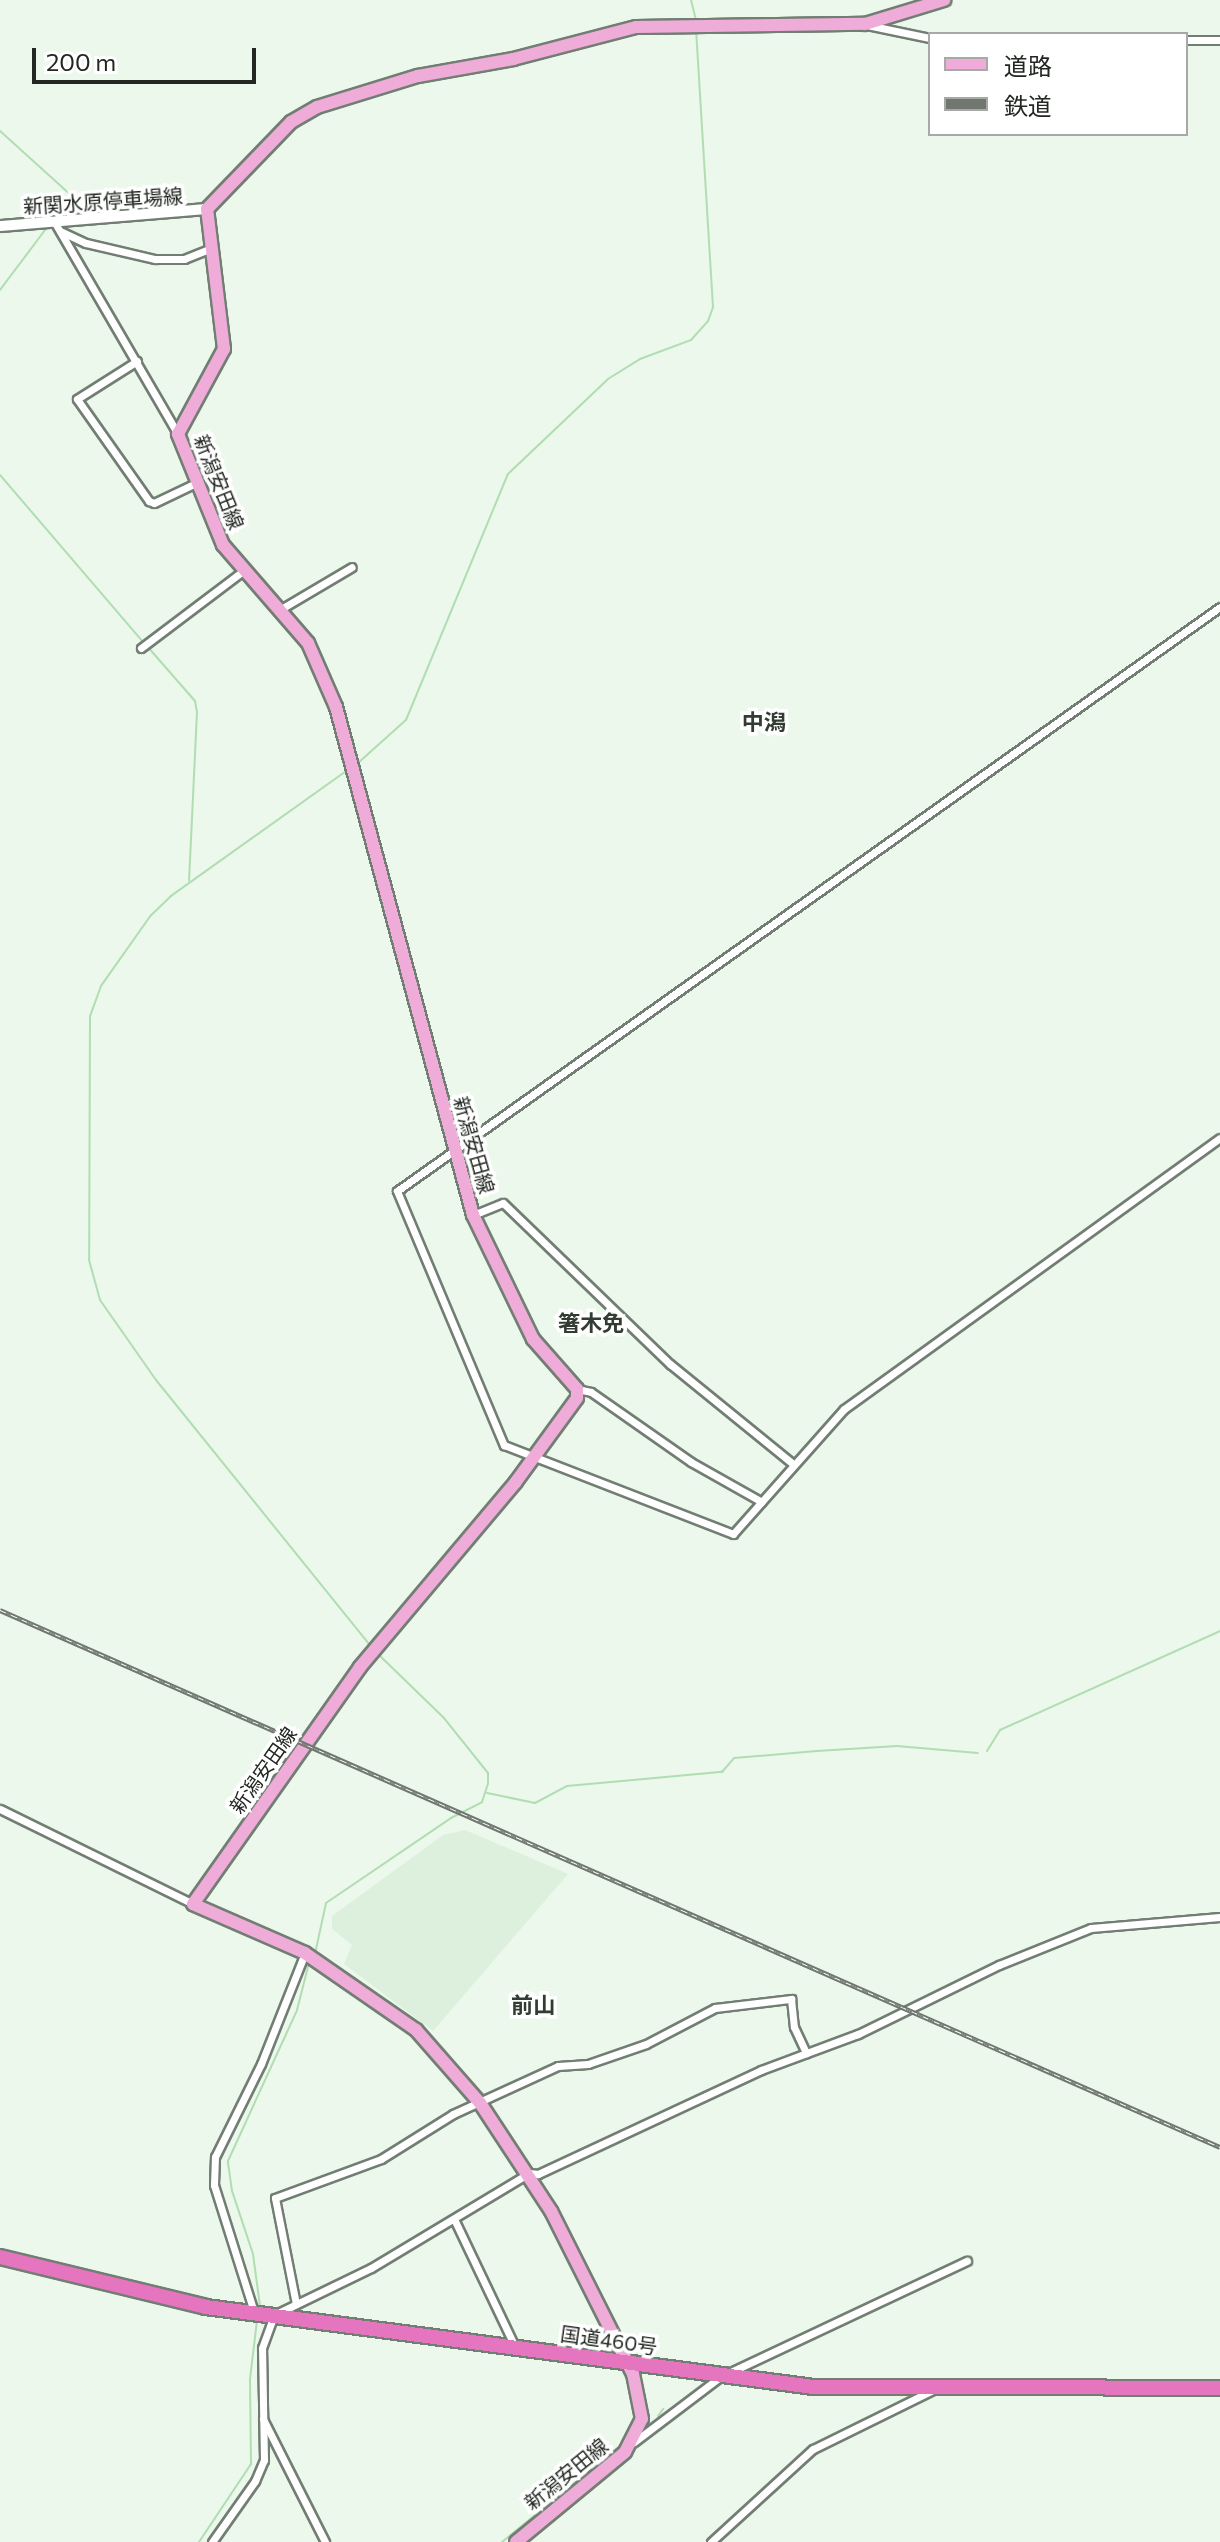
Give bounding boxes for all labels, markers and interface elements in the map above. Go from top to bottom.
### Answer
scale bar [36,32,260,82]
legend [928,32,1188,136]
text: 200 m [46,47,116,76]
text: 道路 [1004,51,1052,80]
text: 鉄道 [1004,91,1052,120]
street label: 新関水原停車場線 [22,183,184,219]
street label: 新潟安田線 [189,431,249,533]
district label: 中潟 [742,709,786,735]
street label: 新潟安田線 [449,1094,499,1196]
district label: 箸木免 [558,1310,624,1336]
street label: 新潟安田線 [224,1722,302,1818]
district label: 前山 [511,1992,555,2018]
street label: 国道460号 [559,2321,659,2359]
street label: 新潟安田線 [520,2433,612,2515]

